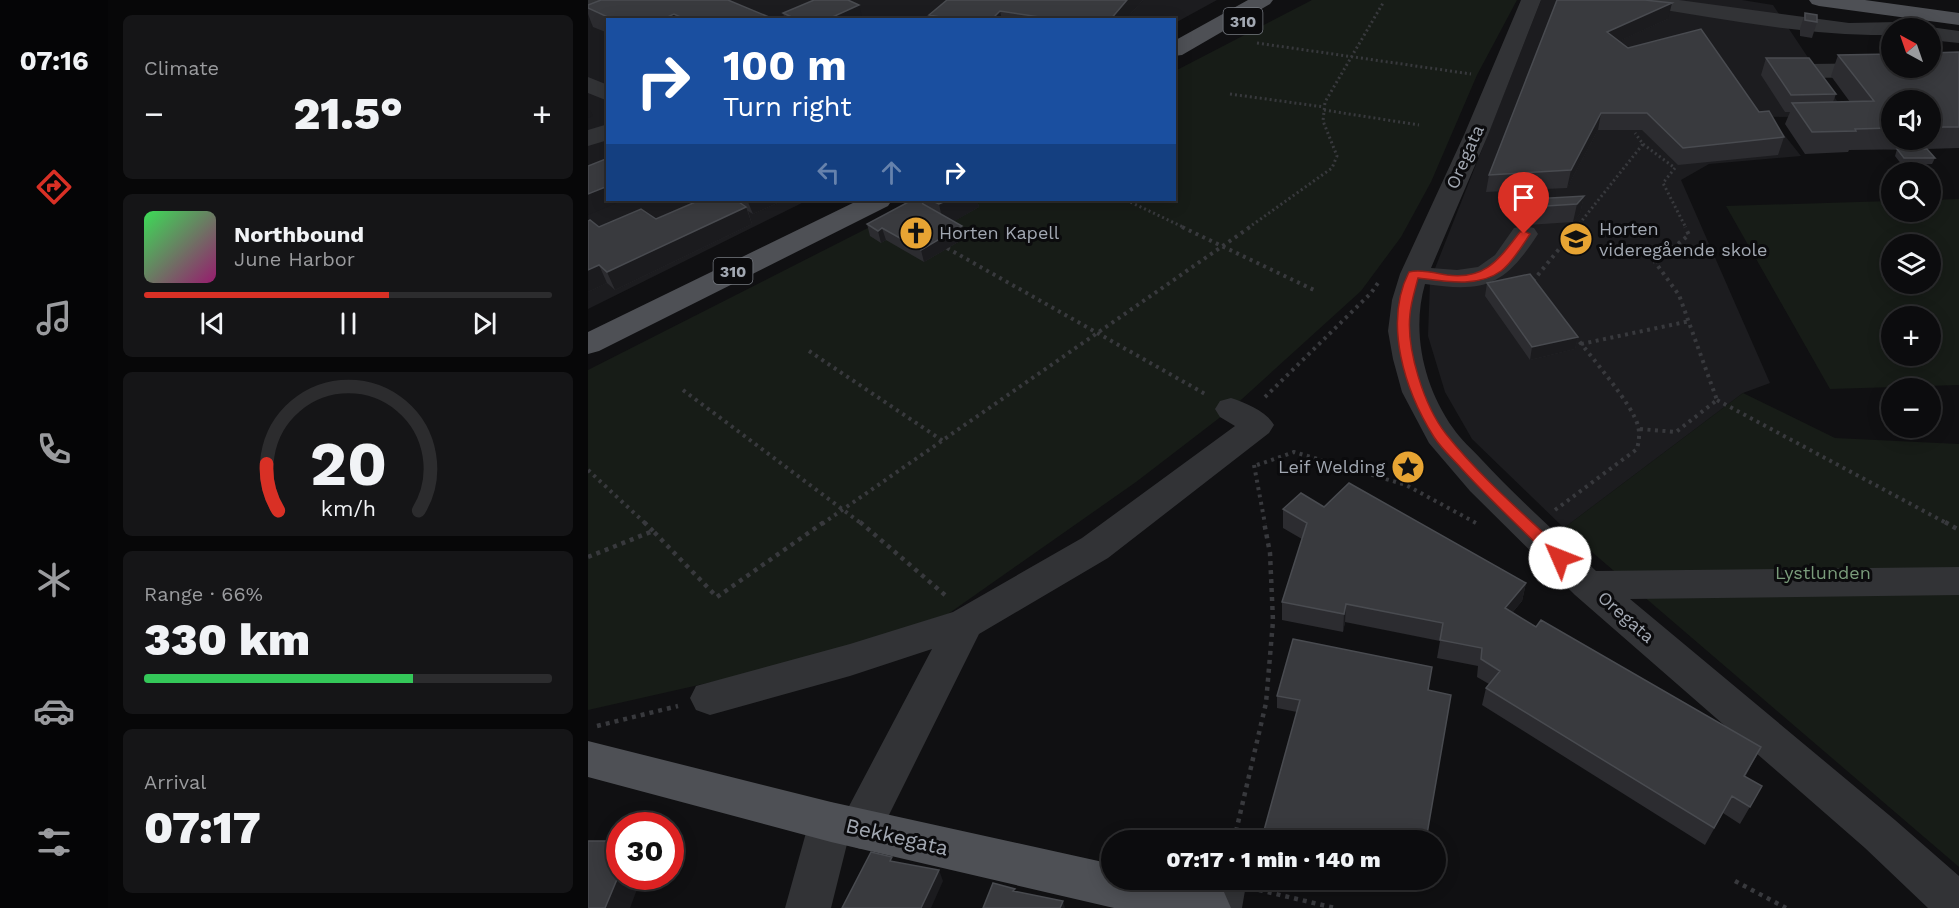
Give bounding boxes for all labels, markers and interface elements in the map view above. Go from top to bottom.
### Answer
road number: 310 [1224,8,1262,34]
north arrow [1881,18,1941,78]
map controls [1881,18,1941,438]
text: 100 m [723,41,847,90]
icon: right [624,42,702,120]
text: 07:16 [19,45,89,77]
text: Climate [144,56,219,80]
text: 21.5° [293,87,403,140]
button: sound [1881,90,1941,150]
text: Turn right [723,91,852,123]
text: − [144,94,164,133]
text: + [532,94,552,133]
street label: Oregata [1441,121,1488,192]
icon: left [812,156,845,189]
icon: ahead [875,156,908,189]
icon: right [938,156,971,189]
button: search [1881,162,1941,222]
icon: directions [33,166,75,208]
pin [1498,172,1549,234]
icon: arrive [1507,181,1540,214]
church icon: Horten Kapell [898,215,934,251]
place label: Horten videregående skole [1599,218,1767,260]
school or university icon: Horten videregående skole [1558,221,1594,257]
text: Northbound [234,222,364,247]
place label: Horten Kapell [939,222,1060,243]
button: layers [1881,234,1941,294]
text: June Harbor [234,247,355,271]
road number: 310 [714,258,752,284]
icon: music [33,297,75,339]
button: + [1881,306,1941,366]
icon: previous [196,307,229,340]
icon: pause [332,307,365,340]
icon: next [468,307,501,340]
button: − [1881,378,1941,438]
text: 20 [309,427,387,500]
icon: phone [33,428,75,470]
place icon: Leif Welding [1390,449,1426,485]
place label: Leif Welding [1278,456,1385,477]
text: km/h [320,496,376,521]
position arrow [1528,526,1592,590]
icon: climate [33,559,75,601]
park label: Lystlunden [1775,562,1871,583]
text: Range · 66% [144,582,263,606]
street label: Oregata [1594,586,1659,647]
text: 330 km [144,613,310,666]
icon: car [33,690,75,732]
text: Arrival [144,770,206,794]
text: 07:17 [144,801,261,854]
speed limit sign: 30 [606,812,684,890]
street label: Bekkegata [843,813,951,860]
icon: filters [33,821,75,863]
text: 07:17 · 1 min · 140 m [1166,847,1381,872]

